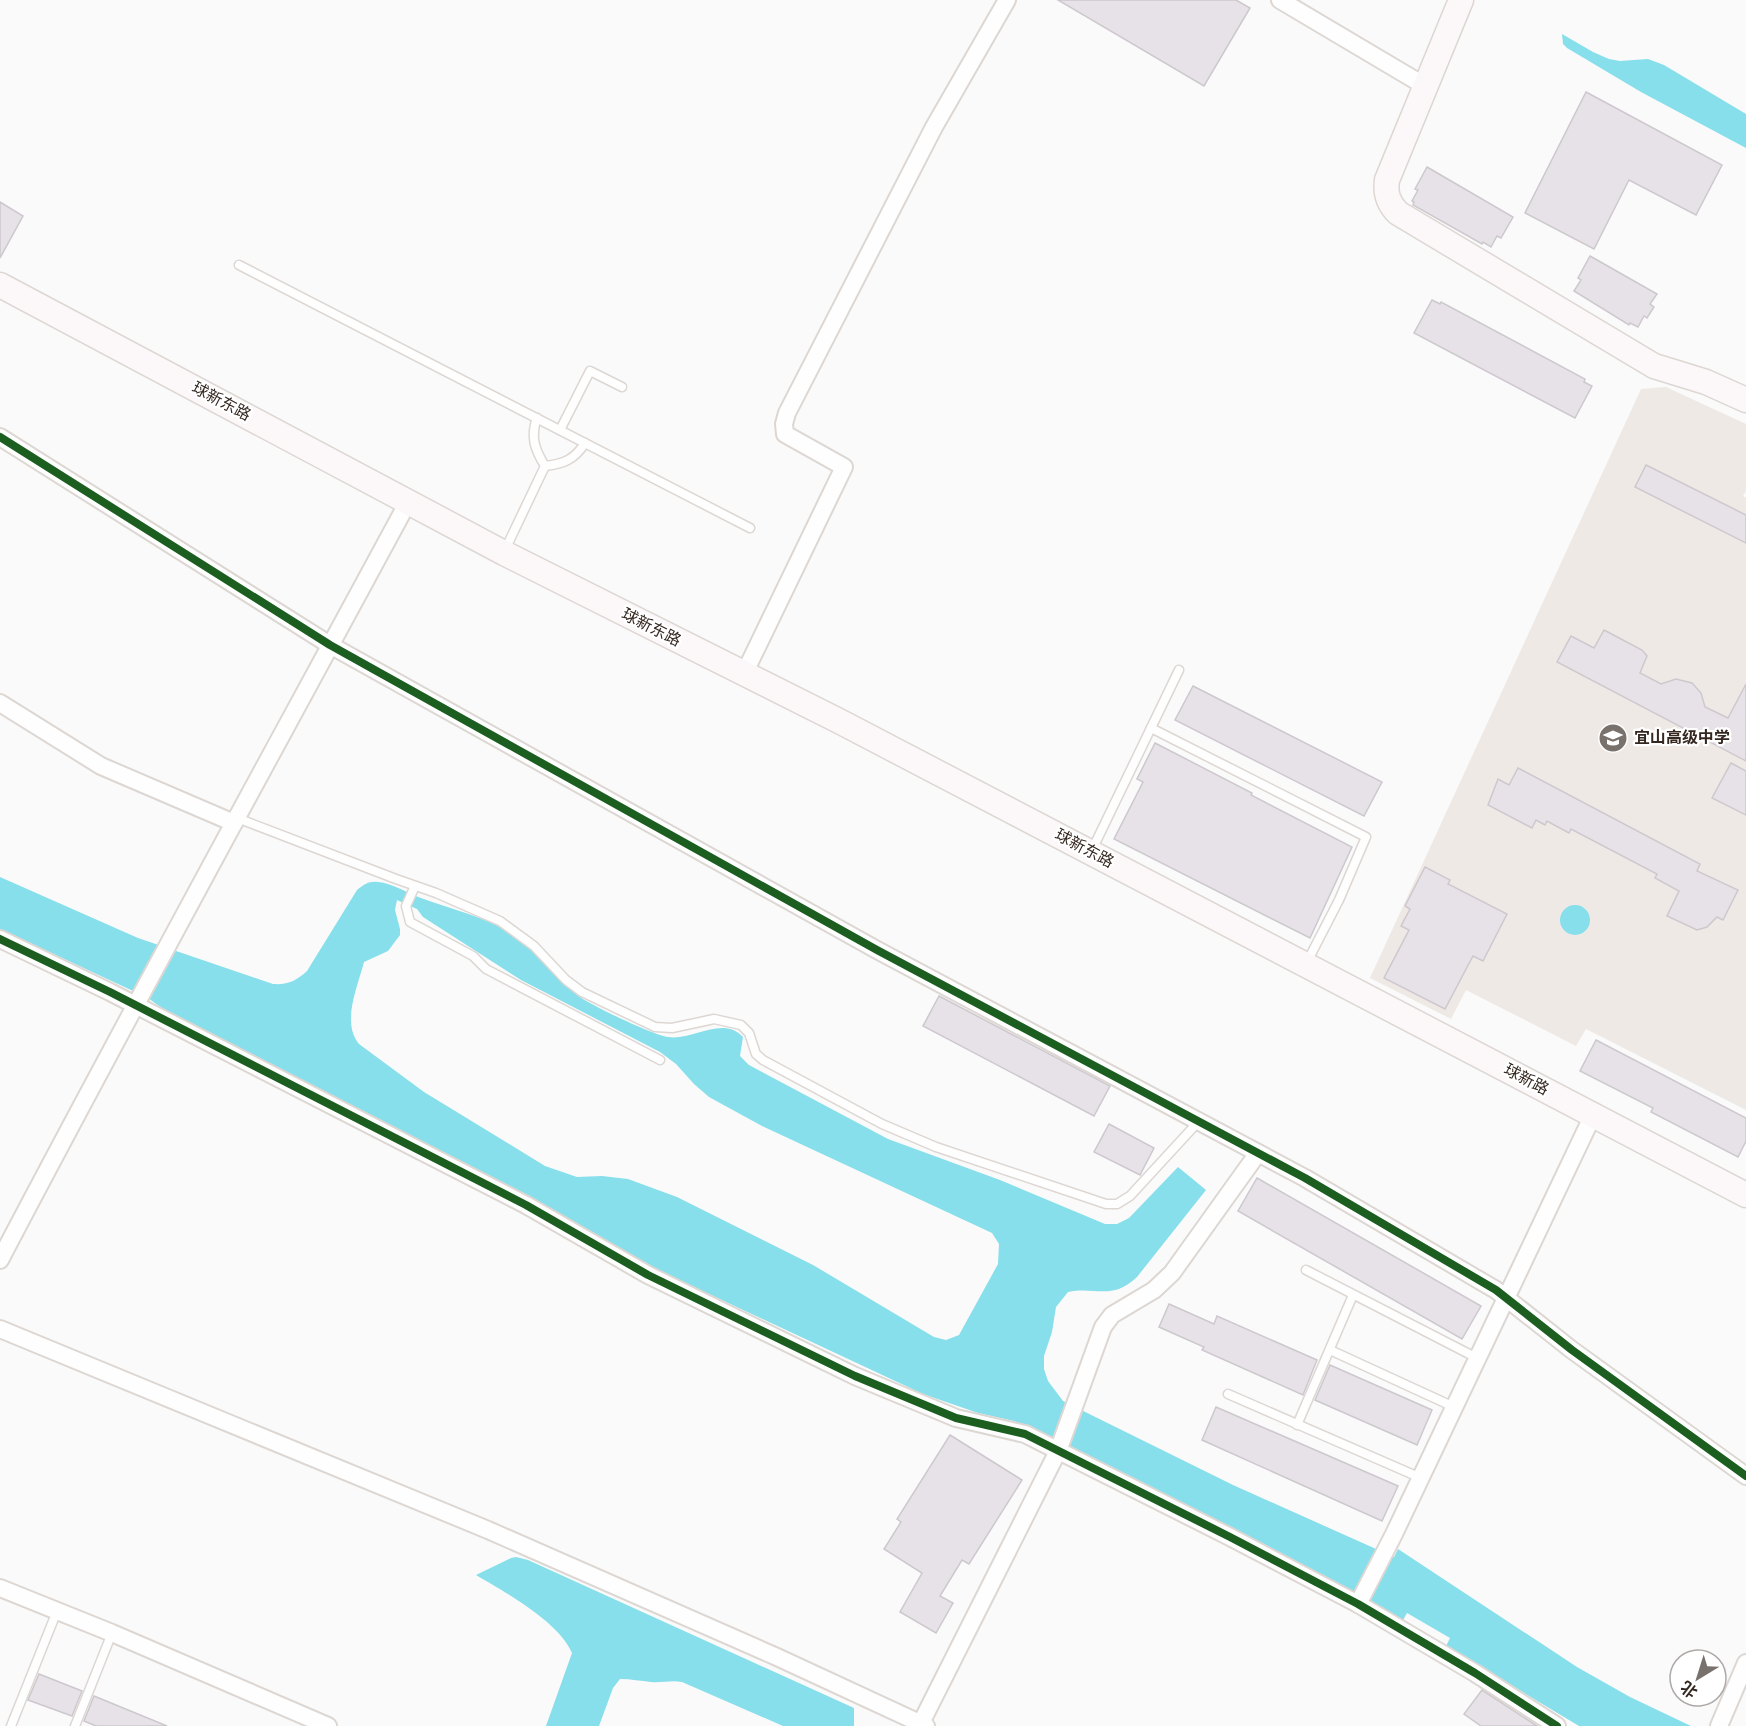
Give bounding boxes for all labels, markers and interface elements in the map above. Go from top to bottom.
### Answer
street label: 球新东路 [188,379,254,425]
street label: 球新东路 [618,605,684,651]
school or university icon: 宜山高级中学 [1597,722,1629,754]
place label: 宜山高级中学 [1634,729,1730,748]
street label: 球新东路 [1051,826,1117,872]
street label: 球新路 [1500,1060,1552,1100]
north arrow [1668,1648,1728,1708]
text: 北 [1678,1676,1702,1701]

